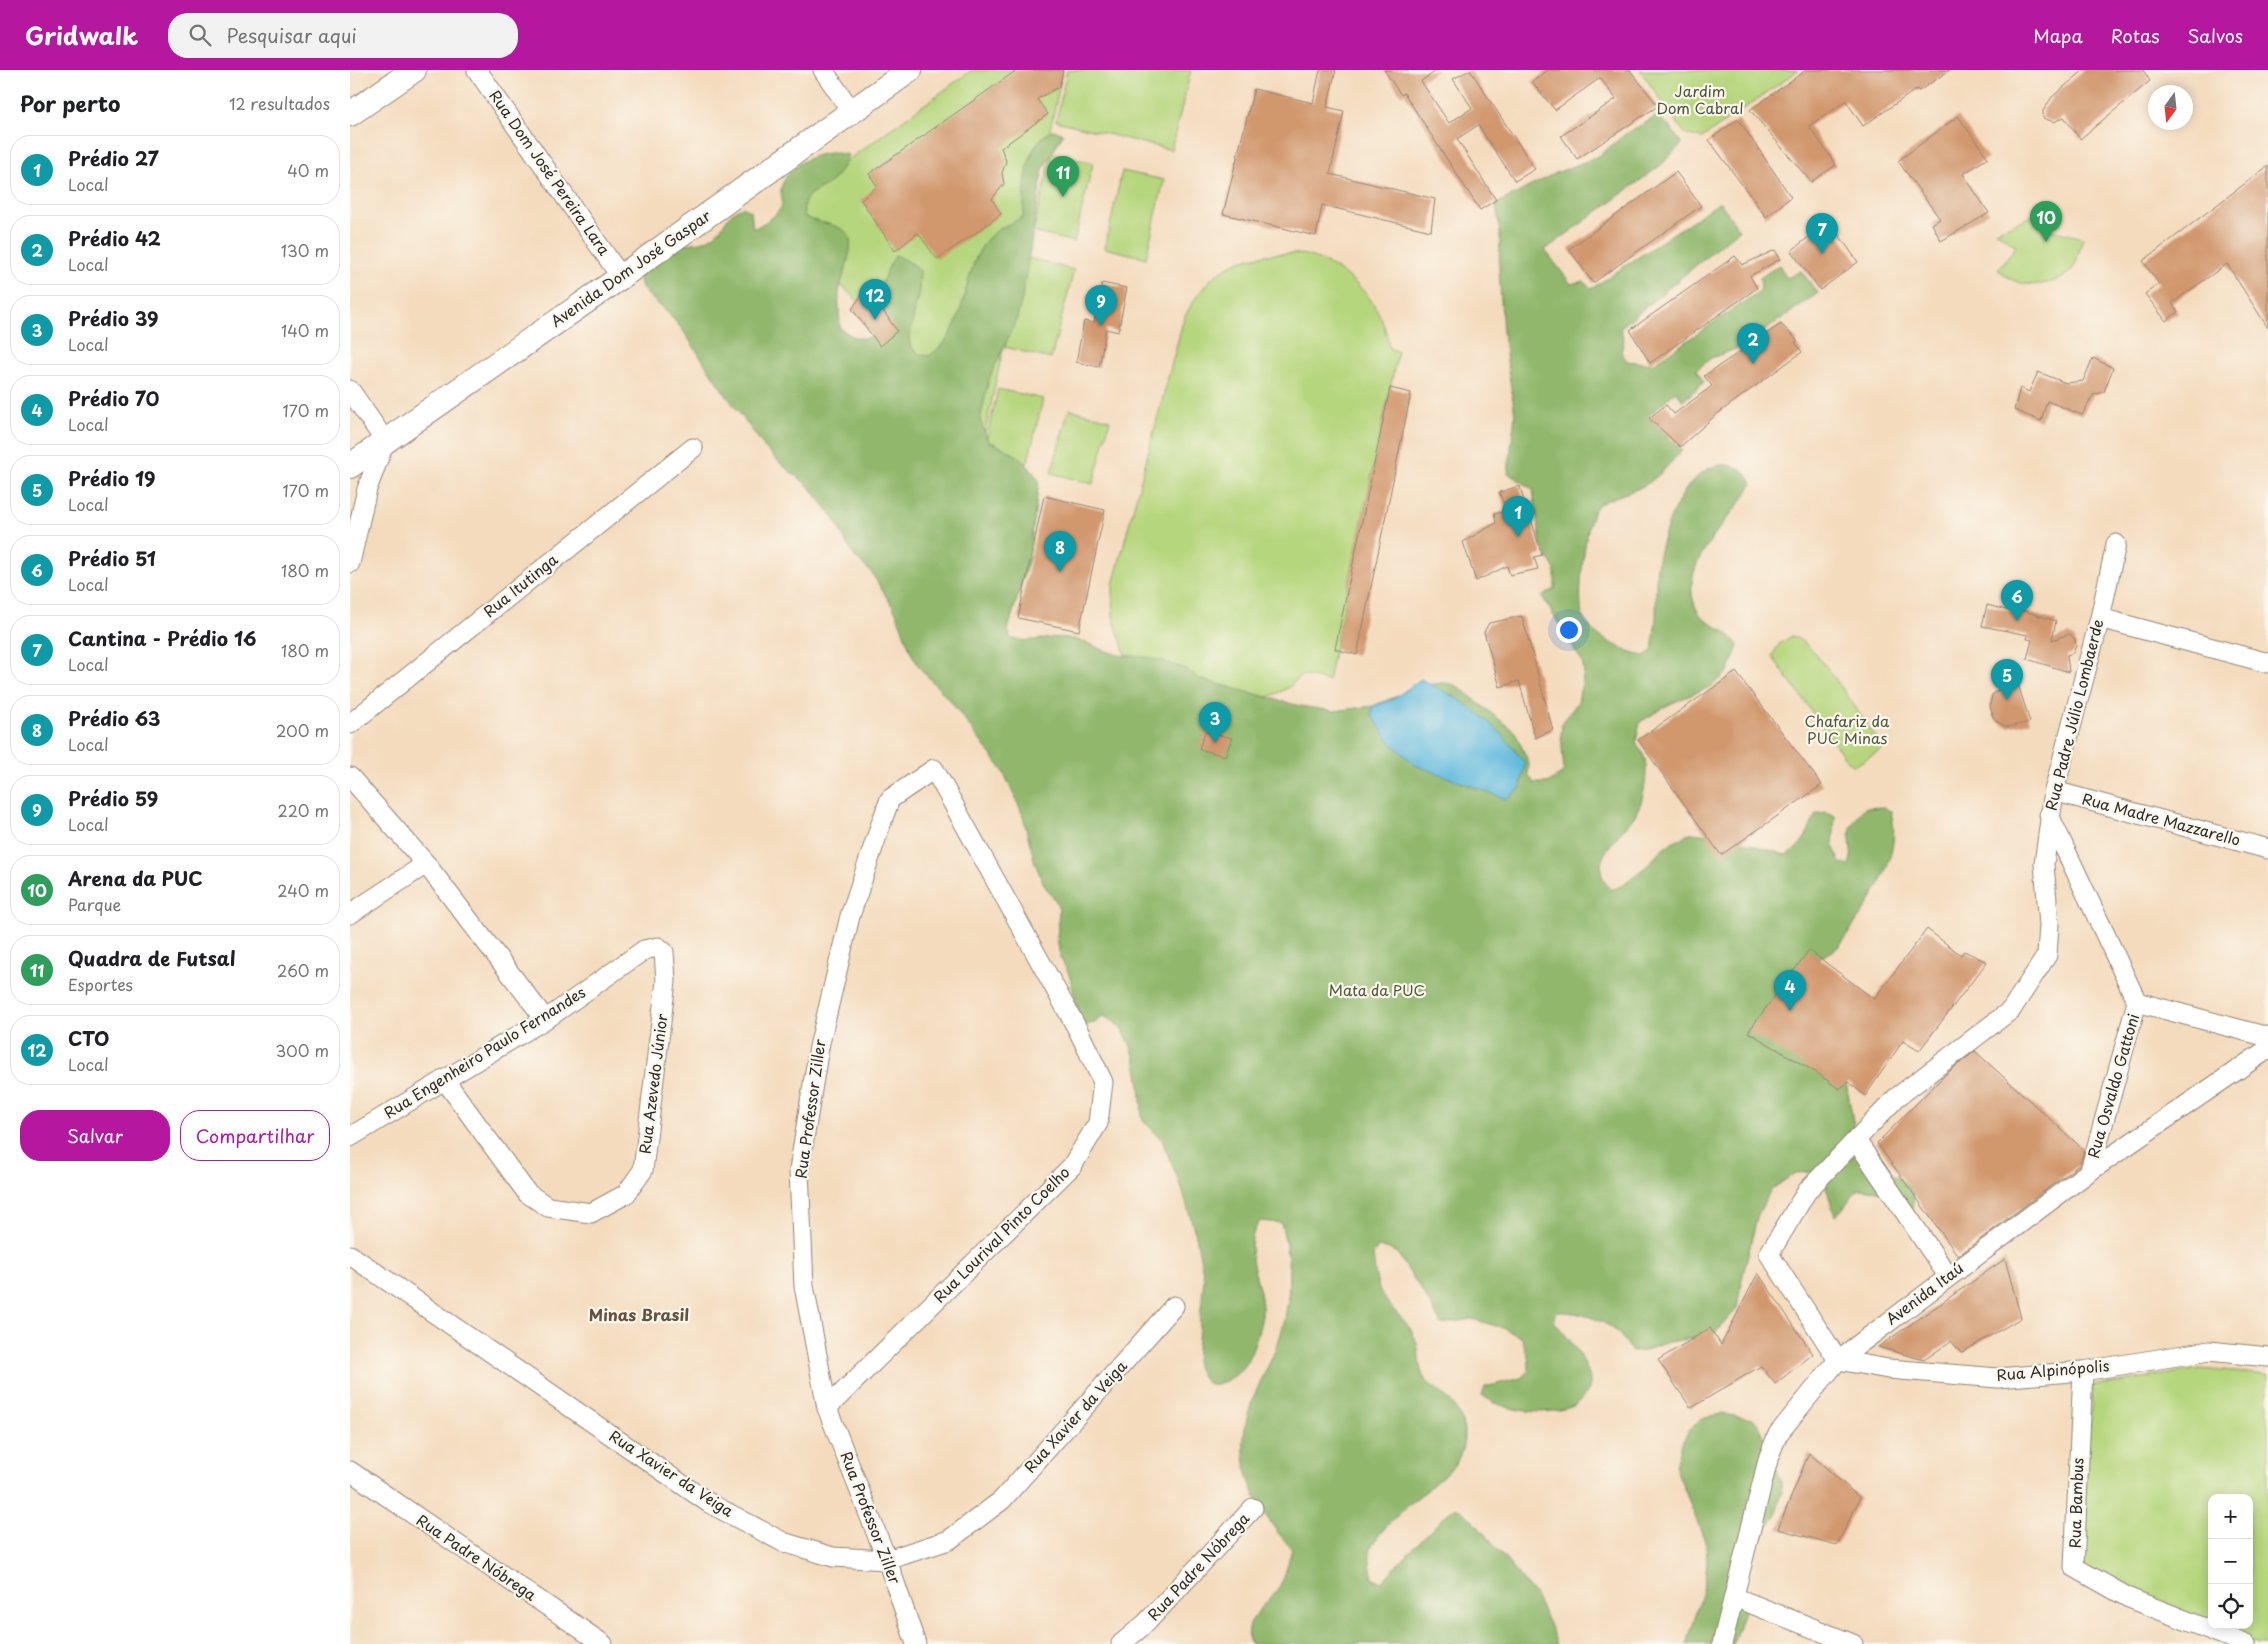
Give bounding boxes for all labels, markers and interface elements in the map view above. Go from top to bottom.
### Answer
search box [168,13,518,58]
text: Gridwalk [25,17,138,53]
icon: search [186,21,214,49]
text: Pesquisar aqui [226,21,357,49]
text: Mapa [2033,22,2083,49]
text: Rotas [2111,22,2160,49]
text: Salvos [2188,22,2243,49]
park label: Jardim Dom Cabral [1656,79,1744,119]
street label: Rua Dom José Pereira Lara [484,85,616,259]
north arrow [2148,85,2193,130]
text: Por perto [20,87,120,119]
text: 12 resultados [229,91,330,115]
text: Prédio 27 [68,144,159,172]
pin: 11 [1047,156,1079,197]
text: 1 [33,158,41,182]
text: 40 m [287,158,329,182]
text: Local [68,172,109,196]
pin: 10 [2030,201,2062,242]
street label: Avenida Dom José Gaspar [546,204,715,332]
pin: 7 [1806,213,1838,254]
text: Prédio 42 [68,224,161,252]
text: 2 [31,238,43,262]
text: 130 m [281,238,329,262]
text: Local [68,252,109,276]
pin: 12 [859,279,891,320]
pin: 9 [1085,285,1117,326]
text: Prédio 39 [68,304,159,332]
text: 3 [32,318,42,342]
text: 140 m [281,318,329,342]
pin: 2 [1737,323,1769,364]
text: Local [68,332,109,356]
text: Prédio 70 [68,384,159,412]
text: 4 [32,398,42,422]
text: 170 m [283,398,329,422]
text: Local [68,412,109,436]
text: Prédio 19 [68,464,156,492]
text: 5 [32,478,42,502]
text: 170 m [283,478,329,502]
text: Local [68,492,109,516]
pin: 1 [1502,496,1534,537]
pin: 8 [1044,531,1076,572]
text: Prédio 51 [68,544,156,572]
street label: Rua Itutinga [478,547,563,622]
text: 6 [31,558,43,582]
text: 180 m [281,558,329,582]
text: Local [68,572,109,596]
pin: 6 [2001,580,2033,621]
your location [1556,617,1582,643]
street label: Rua Padre Júlio Lombaerde [2039,617,2108,813]
text: Cantina - Prédio 16 [68,624,256,652]
text: 7 [32,638,42,662]
text: 180 m [281,638,329,662]
text: Local [68,652,109,676]
pin: 5 [1991,659,2023,700]
pin: 3 [1199,702,1231,743]
text: Prédio 63 [68,704,160,732]
park label: Chafariz da PUC Minas [1805,709,1890,749]
text: 8 [32,718,42,742]
text: 200 m [276,718,329,742]
text: Local [68,732,109,756]
text: Prédio 59 [68,784,158,812]
street label: Rua Madre Mazzarello [2080,786,2243,851]
text: 9 [32,798,42,822]
text: 220 m [278,798,329,822]
text: Local [68,812,109,836]
text: Arena da PUC [68,864,203,892]
text: 10 [27,878,47,902]
text: 240 m [277,878,329,902]
text: Parque [68,892,121,916]
text: Quadra de Futsal [68,944,236,972]
text: 11 [30,958,44,982]
text: 260 m [277,958,329,982]
pin: 4 [1774,970,1806,1011]
text: Esportes [68,972,133,996]
park label: Mata da PUC [1329,978,1425,1001]
street label: Rua Engenheiro Paulo Fernandes [379,980,590,1123]
street label: Rua Osvaldo Gattoni [2081,1011,2144,1161]
street label: Rua Azevedo Júnior [633,1012,673,1155]
text: CTO [68,1024,109,1052]
text: 12 [28,1038,46,1062]
text: 300 m [275,1038,329,1062]
street label: Rua Professor Ziller [788,1038,831,1180]
text: Local [68,1052,109,1076]
button: Salvar [20,1110,170,1161]
button: Compartilhar [180,1110,330,1161]
street label: Rua Lourival Pinto Coelho [927,1160,1074,1307]
street label: Avenida Itaú [1881,1256,1968,1330]
district label: Minas Brasil [589,1302,689,1326]
street label: Rua Alpinópolis [1996,1353,2110,1386]
street label: Rua Xavier da Veiga [1018,1354,1132,1477]
street label: Rua Xavier da Veiga [605,1424,739,1522]
street label: Rua Professor Ziller [835,1448,907,1587]
street label: Rua Bambus [2062,1457,2089,1549]
map controls [2208,1494,2253,1629]
button: + [2208,1494,2253,1539]
street label: Rua Padre Nóbrega [1142,1506,1255,1625]
street label: Rua Padre Nóbrega [412,1508,542,1606]
button: − [2208,1539,2253,1584]
button: locate [2208,1584,2253,1629]

